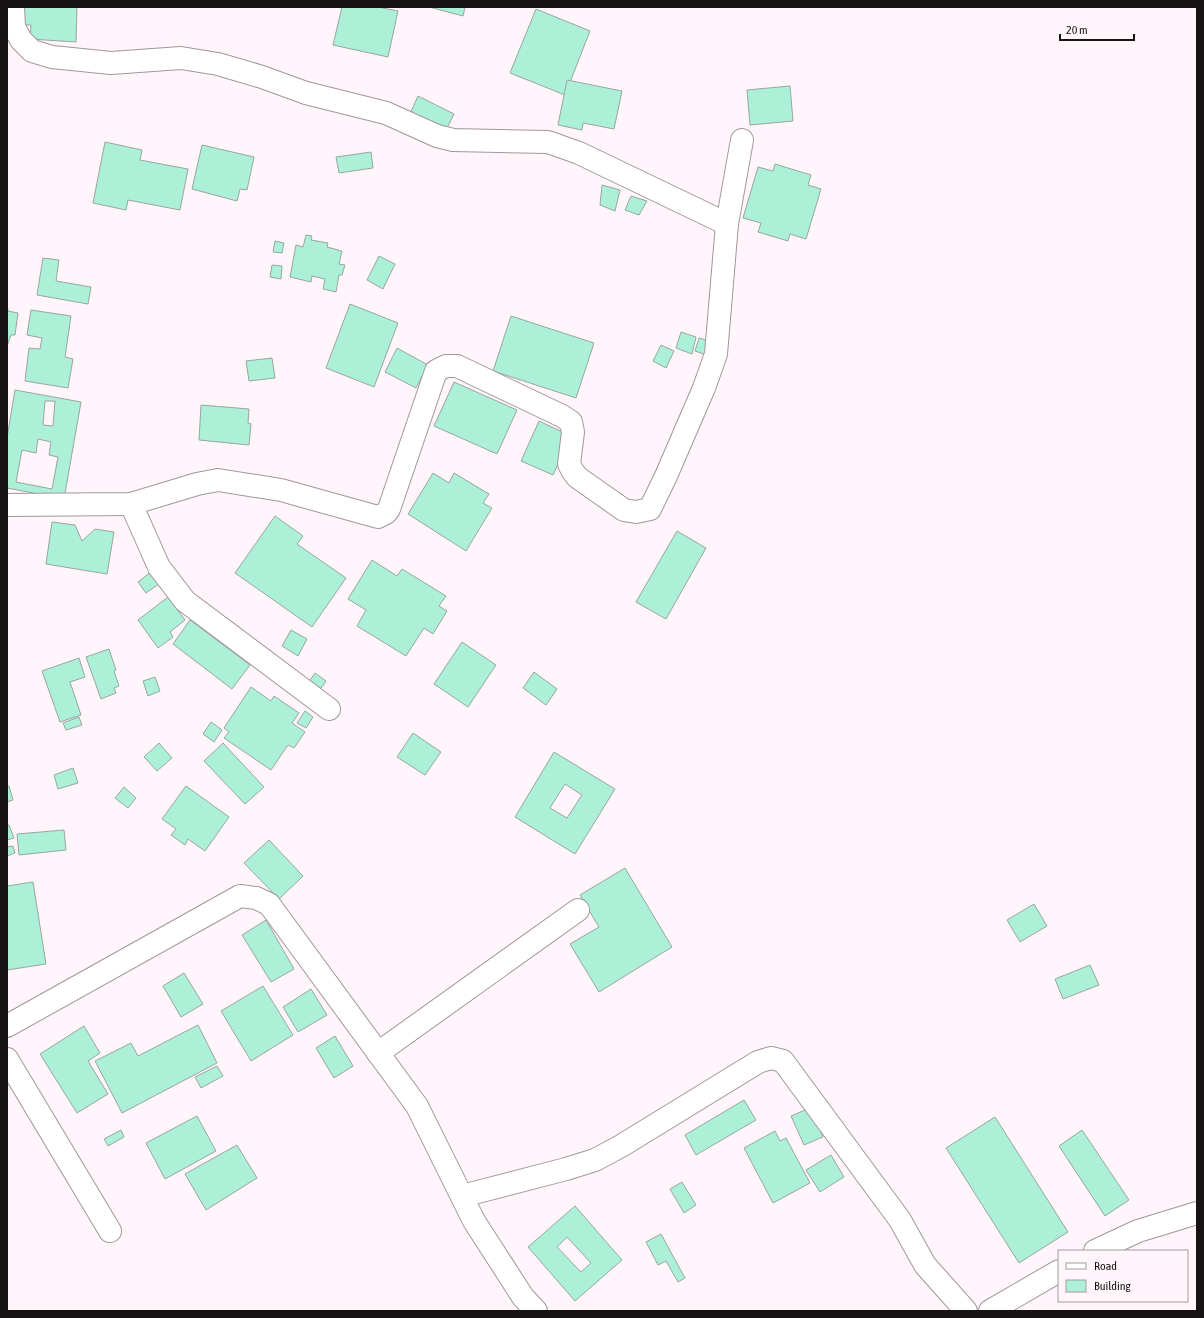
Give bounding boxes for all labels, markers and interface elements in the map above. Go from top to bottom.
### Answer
scale bar [1060,16,1134,42]
text: 20 m [1066,23,1088,37]
legend [1058,1250,1188,1302]
text: Road [1094,1259,1117,1273]
text: Building [1094,1279,1132,1293]

